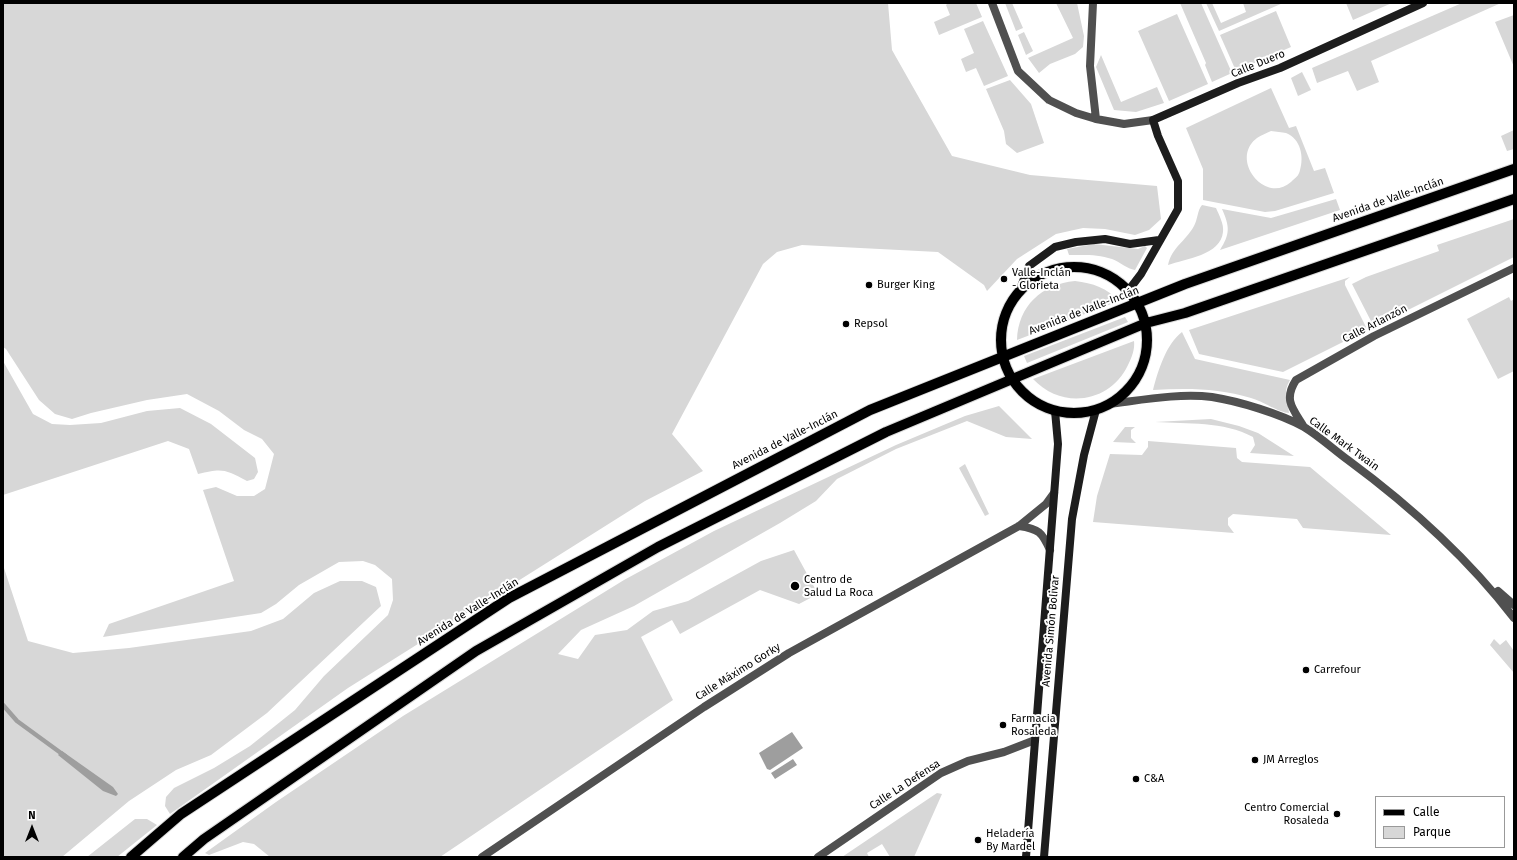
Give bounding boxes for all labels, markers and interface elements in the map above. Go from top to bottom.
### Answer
street label: Calle Duero [1229,47,1287,81]
street label: Avenida de Valle-Inclán [1330,175,1446,225]
place label: Valle-Inclán - Glorieta [1012,266,1071,292]
marker: Valle-Inclán - Glorieta [999,274,1009,284]
place label: Burger King [877,278,935,292]
marker: Burger King [864,280,874,290]
street label: Avenida de Valle-Inclán [1027,284,1141,338]
street label: Calle Arlanzón [1340,302,1410,346]
place label: Repsol [854,317,888,331]
marker: Repsol [841,319,851,329]
street label: Avenida de Valle-Inclán [730,408,840,472]
street label: Calle Mark Twain [1306,414,1382,474]
place label: Centro de Salud La Roca [804,573,873,599]
street label: Avenida de Valle-Inclán [415,575,521,649]
street label: Avenida Simón Bolivar [1040,575,1062,687]
marker: Centro de Salud La Roca [789,580,801,592]
street label: Calle Máximo Gorky [693,641,783,703]
place label: Carrefour [1314,663,1361,677]
marker: Carrefour [1301,665,1311,675]
place label: Farmacia Rosaleda [1011,712,1057,738]
marker: Farmacia Rosaleda [998,720,1008,730]
place label: JM Arreglos [1263,753,1319,767]
marker: JM Arreglos [1250,755,1260,765]
street label: Calle La Defensa [867,757,943,813]
place label: C&A [1144,772,1164,786]
marker: C&A [1131,774,1141,784]
legend [1375,796,1505,848]
place label: Centro Comercial Rosaleda [1244,801,1329,827]
text: Calle [1413,805,1440,819]
north arrow [12,808,52,848]
text: N [28,809,36,822]
marker: Centro Comercial Rosaleda [1332,809,1342,819]
text: Parque [1413,825,1451,839]
place label: Heladería By Mardel [986,827,1035,853]
marker: Heladería By Mardel [973,835,983,845]

